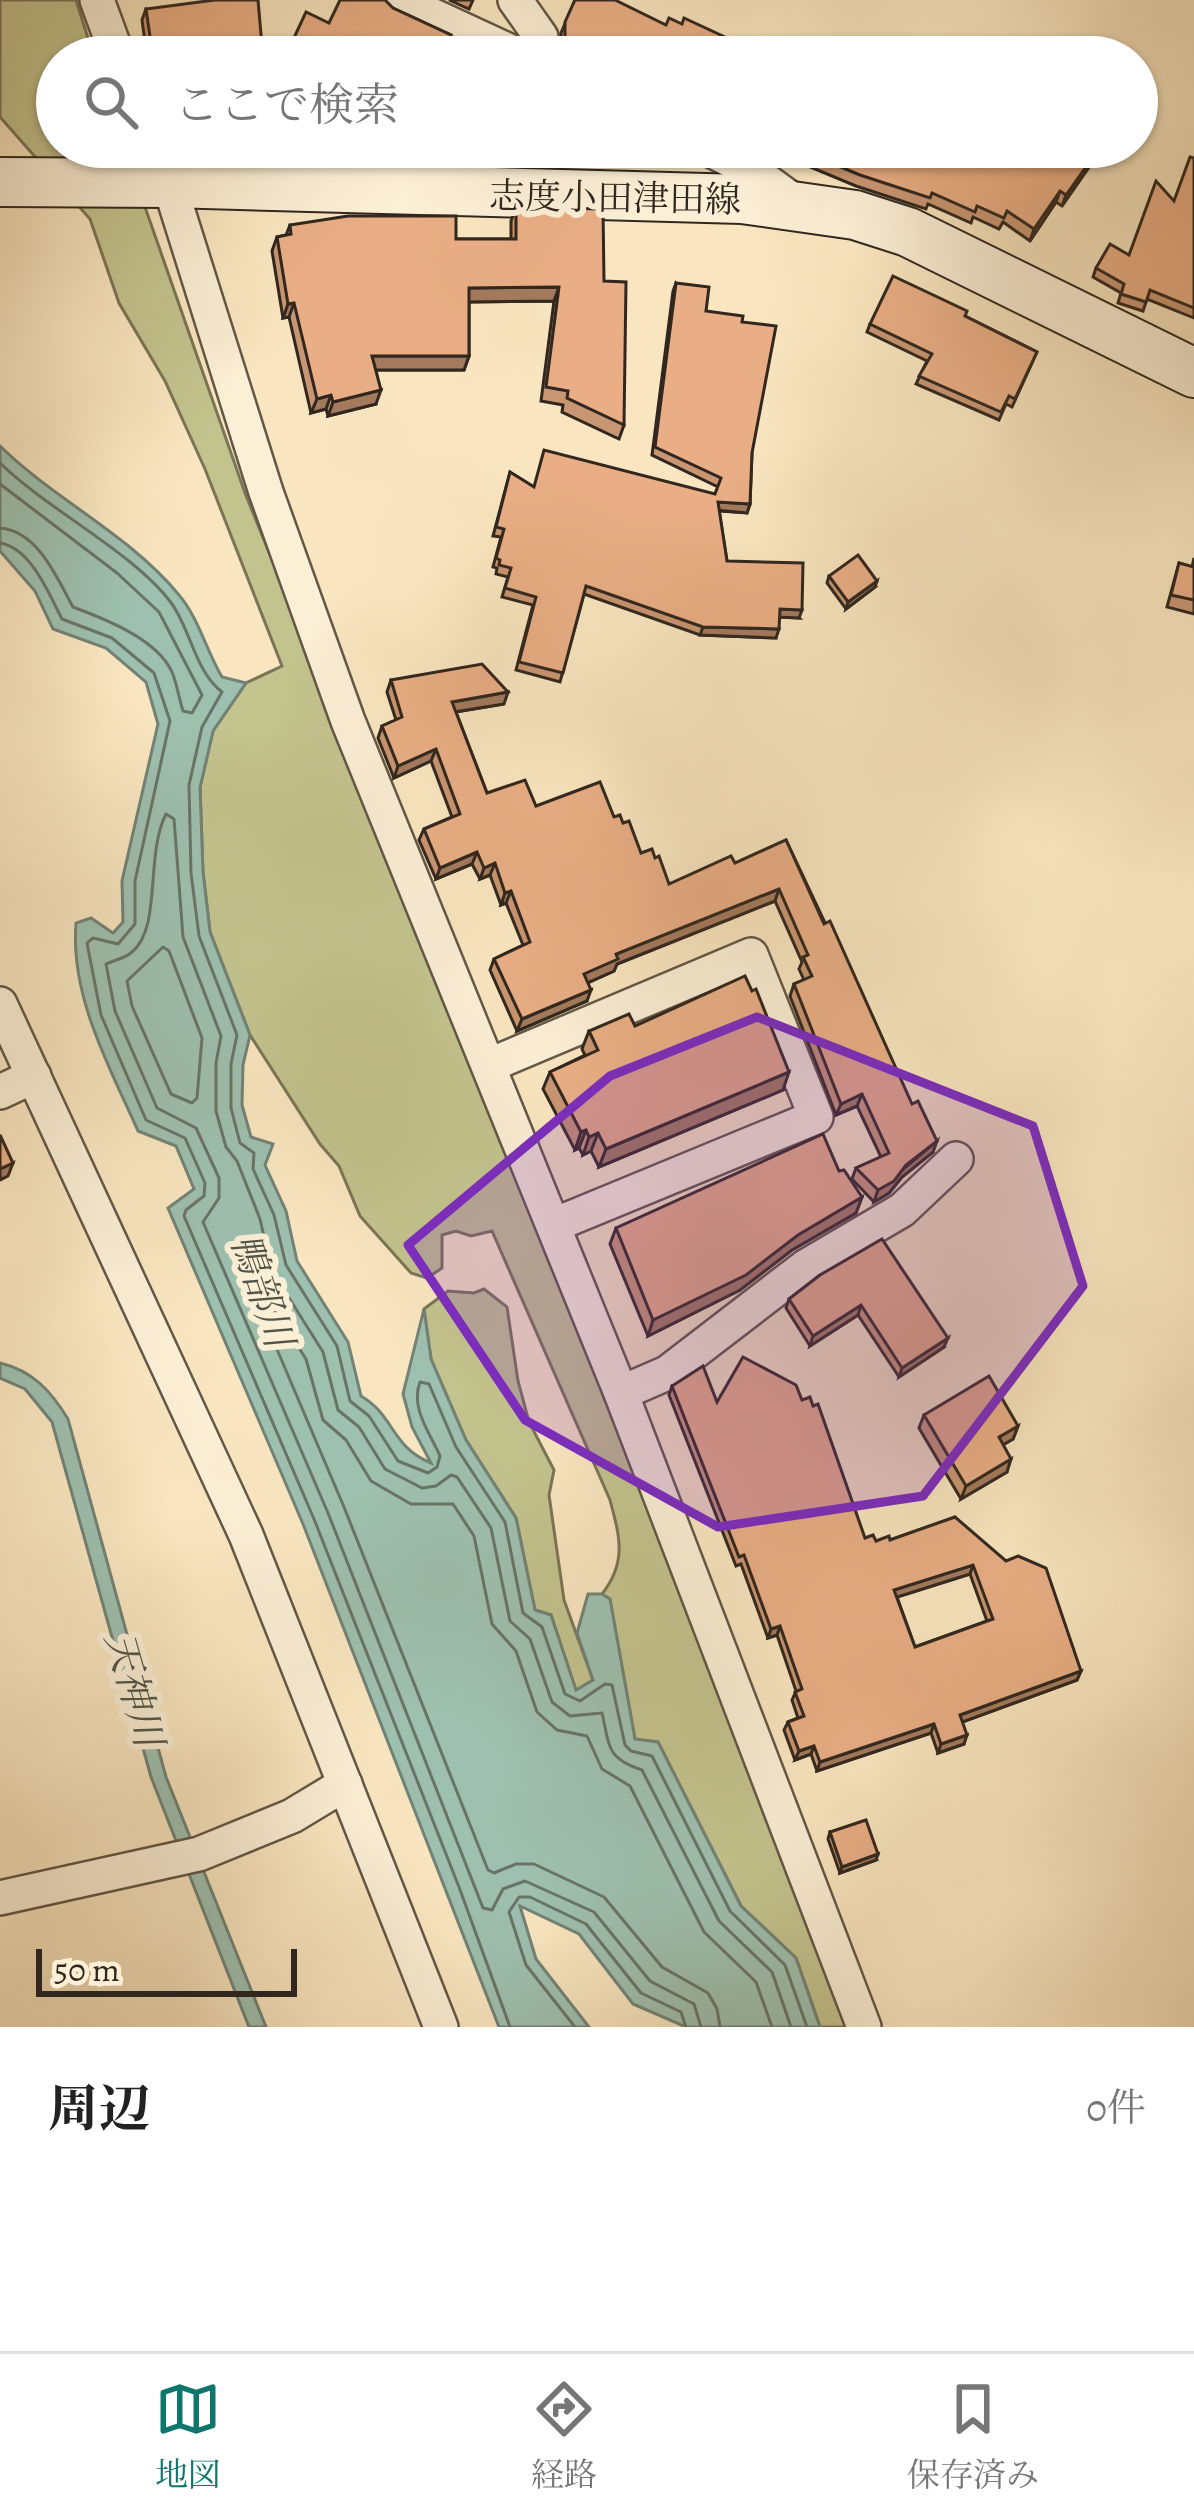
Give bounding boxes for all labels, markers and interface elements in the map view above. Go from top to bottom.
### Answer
search box [36,36,1158,168]
icon: search [78,69,144,135]
text: ここで検索 [174,74,399,136]
street label: 志度小田津田線 [489,171,741,224]
water label: 鴨部川 [218,1226,308,1358]
water label: 天神川 [93,1626,177,1757]
scale bar [36,1943,297,1996]
text: 50 m [54,1947,120,1992]
text: 周辺 [48,2074,150,2144]
text: 0件 [1086,2081,1146,2134]
tab: 地図 [155,2376,221,2497]
tab: 経路 [531,2376,597,2497]
tab: 保存済み [907,2376,1039,2497]

